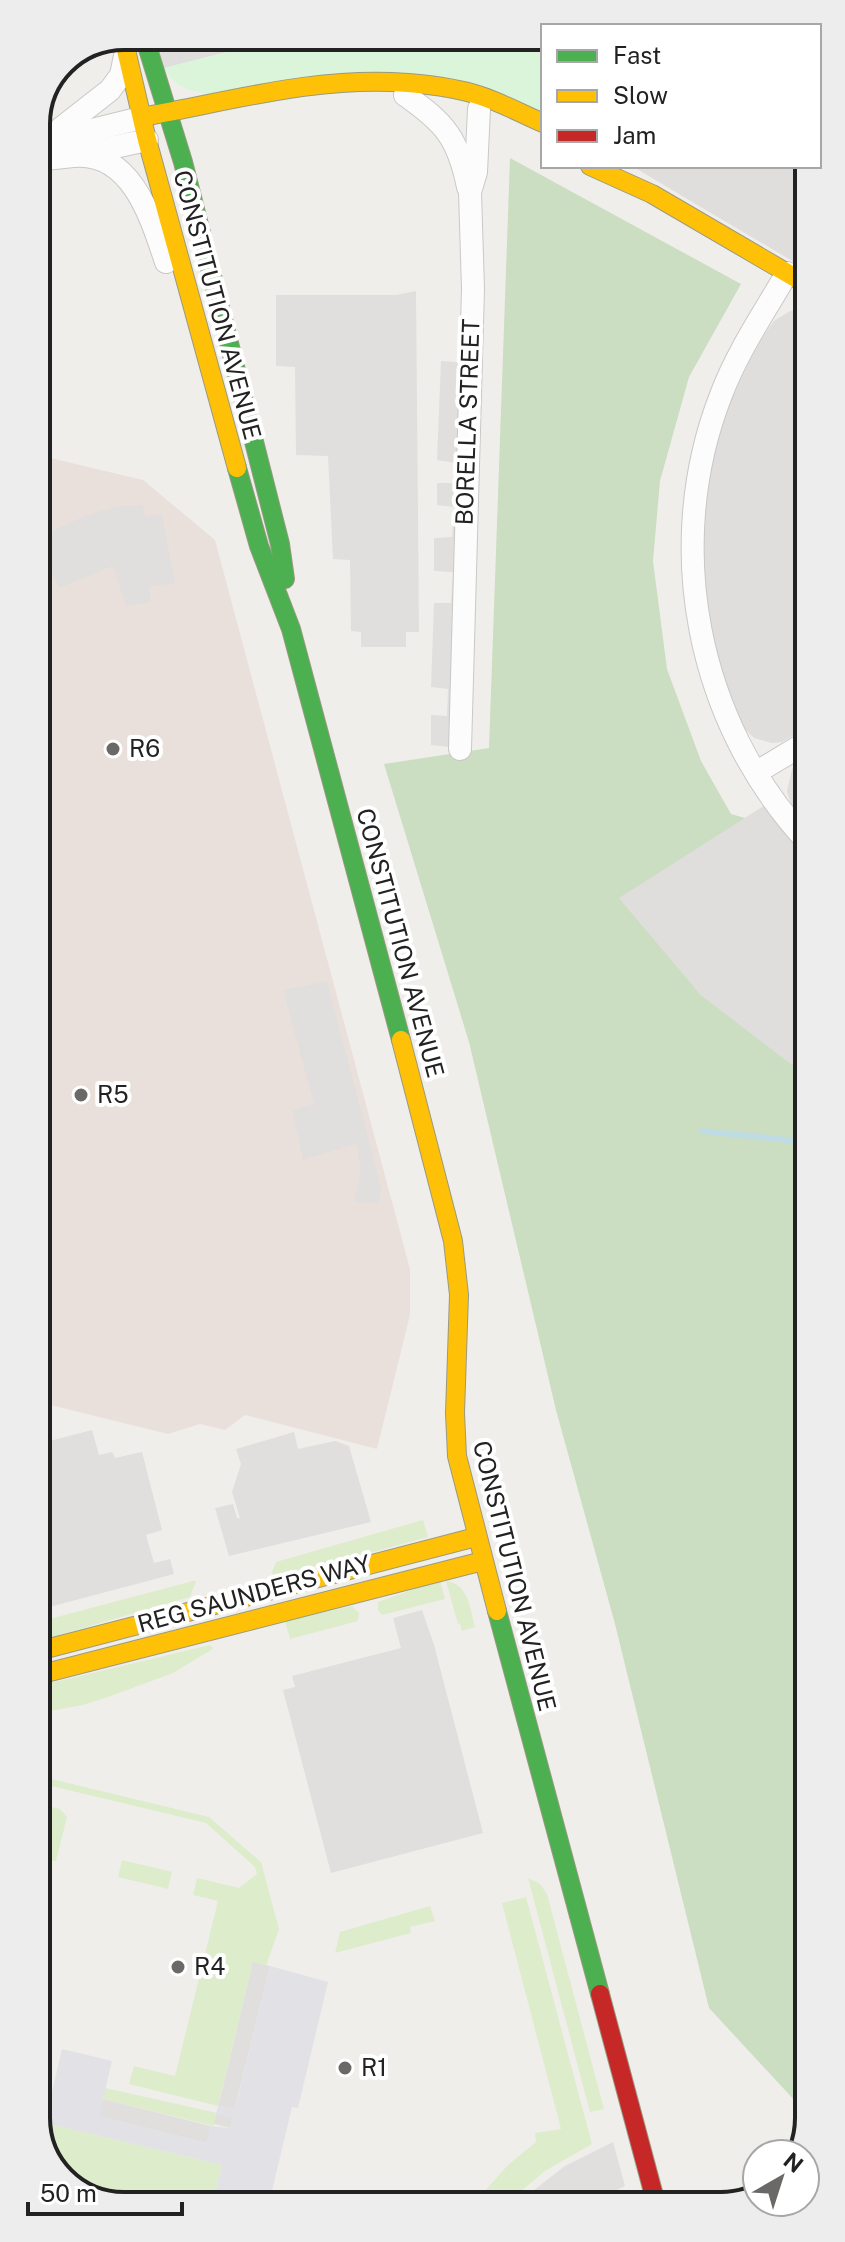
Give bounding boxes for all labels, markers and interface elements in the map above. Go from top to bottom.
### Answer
legend [541,24,821,168]
text: Fast [613,41,661,69]
text: Slow [613,81,668,109]
text: Jam [613,121,656,149]
street label: CONSTITUTION AVENUE [168,167,267,443]
street label: BORELLA STREET [449,318,485,526]
place label: R6 [129,734,160,762]
marker: R6 [104,740,122,758]
street label: CONSTITUTION AVENUE [351,805,450,1081]
place label: R5 [97,1080,129,1108]
marker: R5 [72,1086,90,1104]
street label: CONSTITUTION AVENUE [468,1438,562,1714]
street label: REG SAUNDERS WAY [134,1548,374,1638]
place label: R4 [194,1952,225,1980]
marker: R4 [169,1958,187,1976]
place label: R1 [361,2053,387,2081]
marker: R1 [336,2059,354,2077]
north arrow [741,2138,821,2218]
text: N [779,2147,808,2178]
scale bar [28,2166,182,2216]
text: 50 m [40,2179,97,2207]

